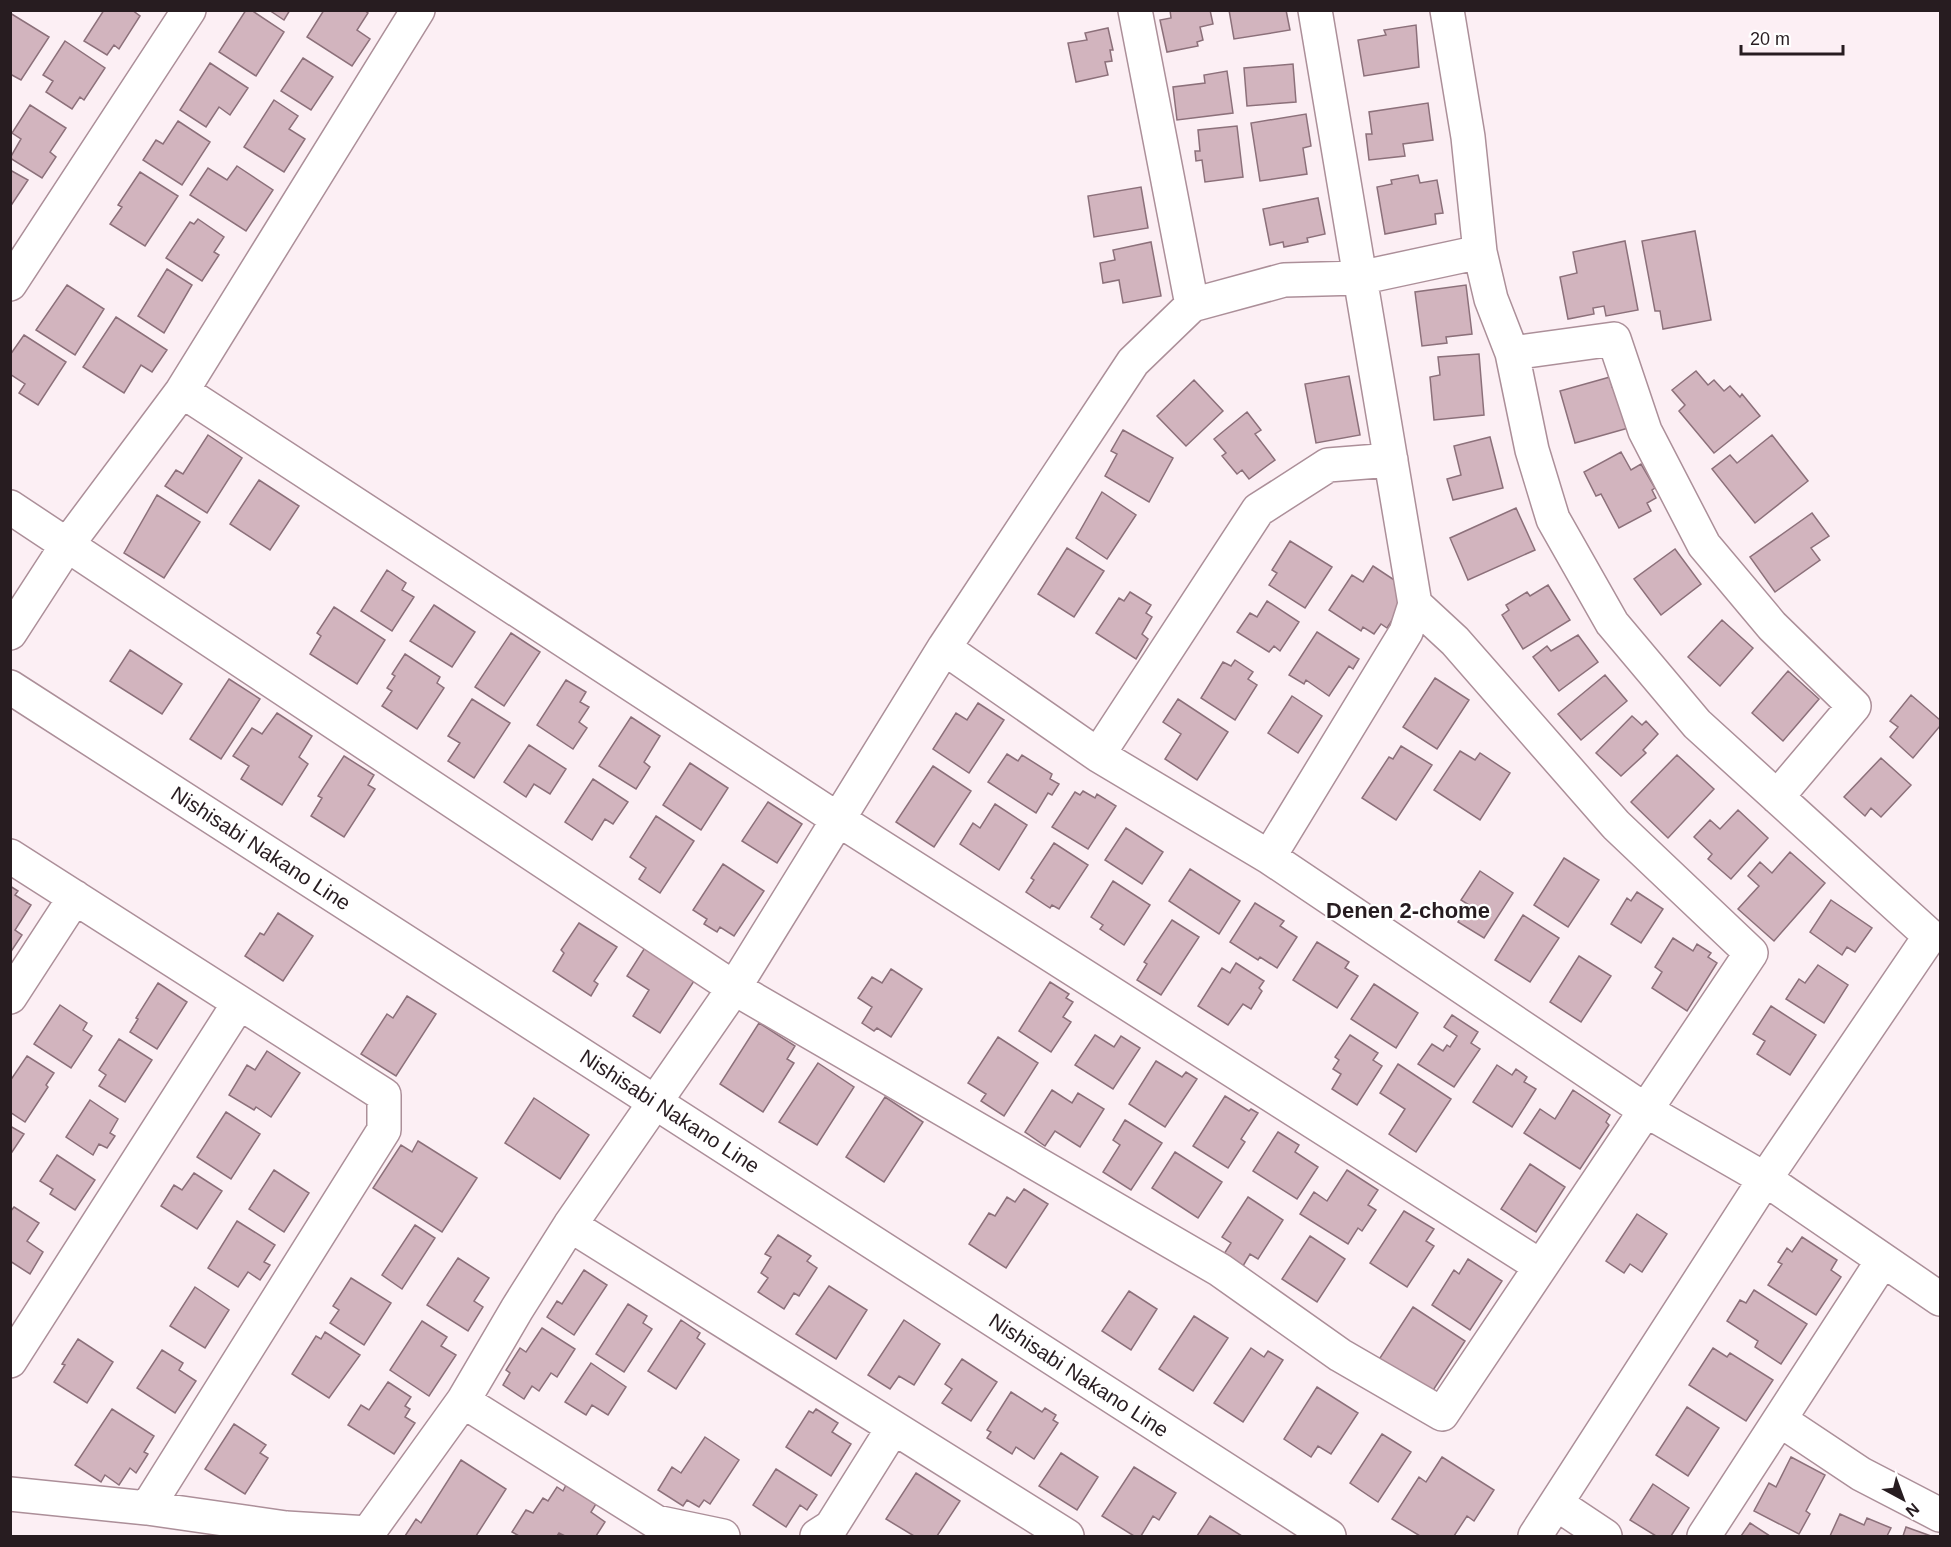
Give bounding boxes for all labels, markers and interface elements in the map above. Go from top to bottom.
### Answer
scale bar [1741,18,1843,56]
text: 20 m [1750,29,1790,49]
street label: Nishisabi Nakano Line [167,781,355,915]
district label: Denen 2-chome [1326,898,1490,923]
street label: Nishisabi Nakano Line [576,1044,764,1178]
street label: Nishisabi Nakano Line [985,1308,1173,1442]
north arrow [1873,1469,1933,1529]
text: N [1903,1500,1922,1520]

